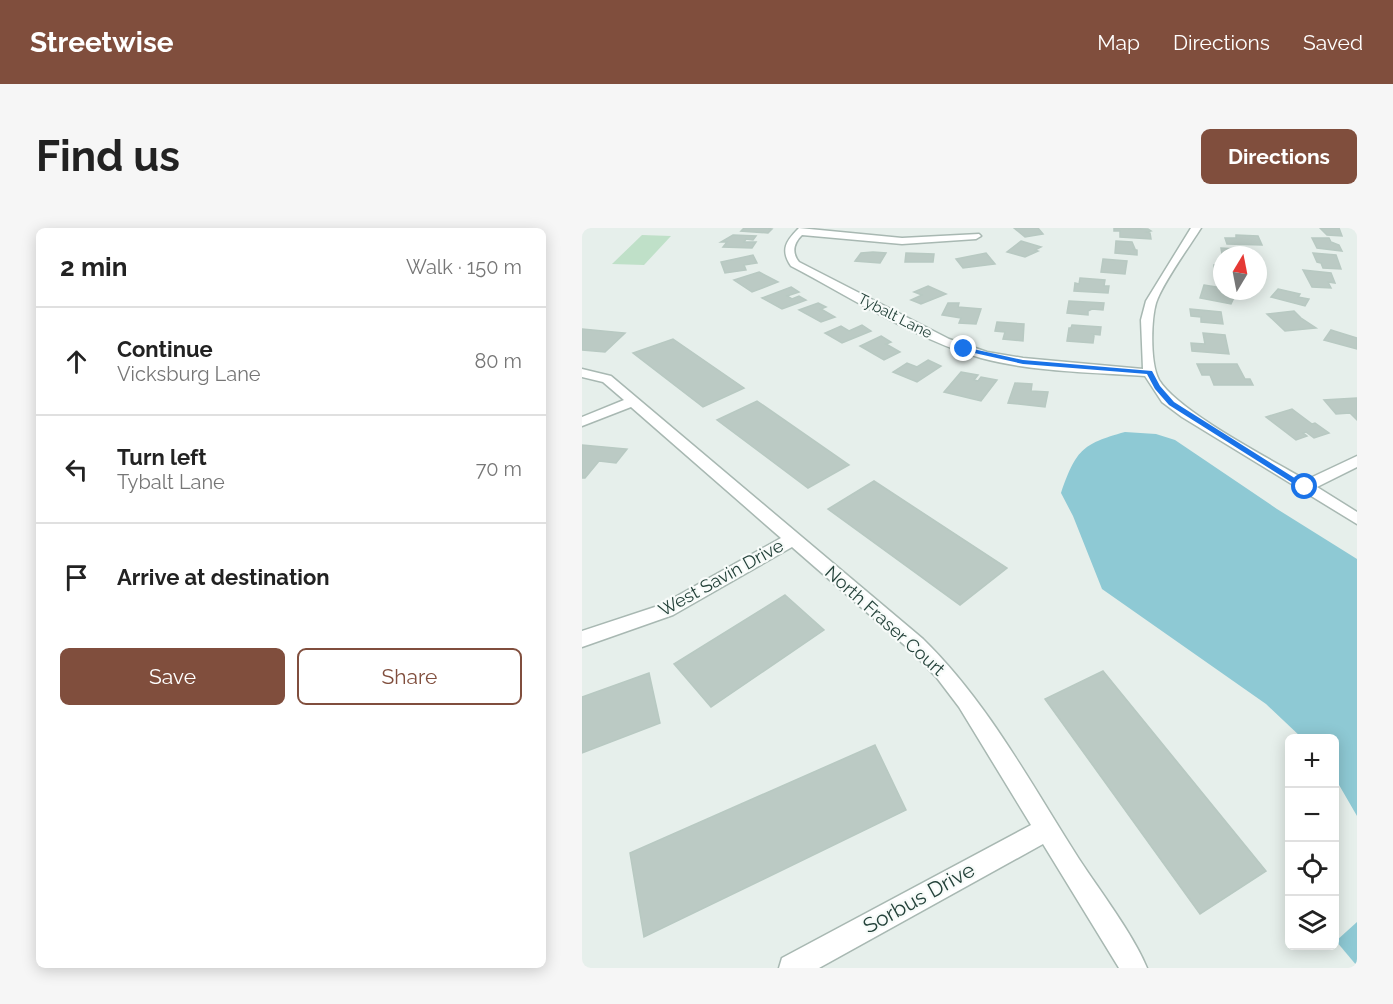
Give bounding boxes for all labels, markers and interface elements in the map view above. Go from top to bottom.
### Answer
text: Streetwise [30,26,174,59]
text: Map [1097,30,1140,55]
text: Directions [1173,30,1270,55]
text: Saved [1303,30,1363,55]
button: Directions [1201,129,1357,184]
text: Find us [36,132,180,181]
north arrow [1213,246,1267,300]
text: 2 min [60,252,127,282]
text: Walk · 150 m [406,255,522,279]
street label: Tybalt Lane [855,290,935,342]
route end [950,335,976,361]
text: Continue [117,336,213,362]
icon: ahead [60,345,93,378]
text: 80 m [474,349,522,373]
text: Vicksburg Lane [117,362,261,386]
text: Turn left [117,444,207,470]
icon: left [60,453,93,486]
text: 70 m [476,457,522,481]
text: Tybalt Lane [117,470,225,494]
route start [1291,473,1317,499]
street label: West Savin Drive [655,534,787,621]
icon: arrive [60,561,93,594]
street label: North Fraser Court [821,561,949,680]
text: Arrive at destination [117,564,330,590]
button: Save [60,648,285,705]
button: Share [297,648,522,705]
map controls [1285,734,1339,950]
button: + [1285,734,1339,788]
button: − [1285,788,1339,842]
button: locate [1285,842,1339,896]
street label: Sorbus Drive [859,857,979,938]
button: layers [1285,896,1339,950]

